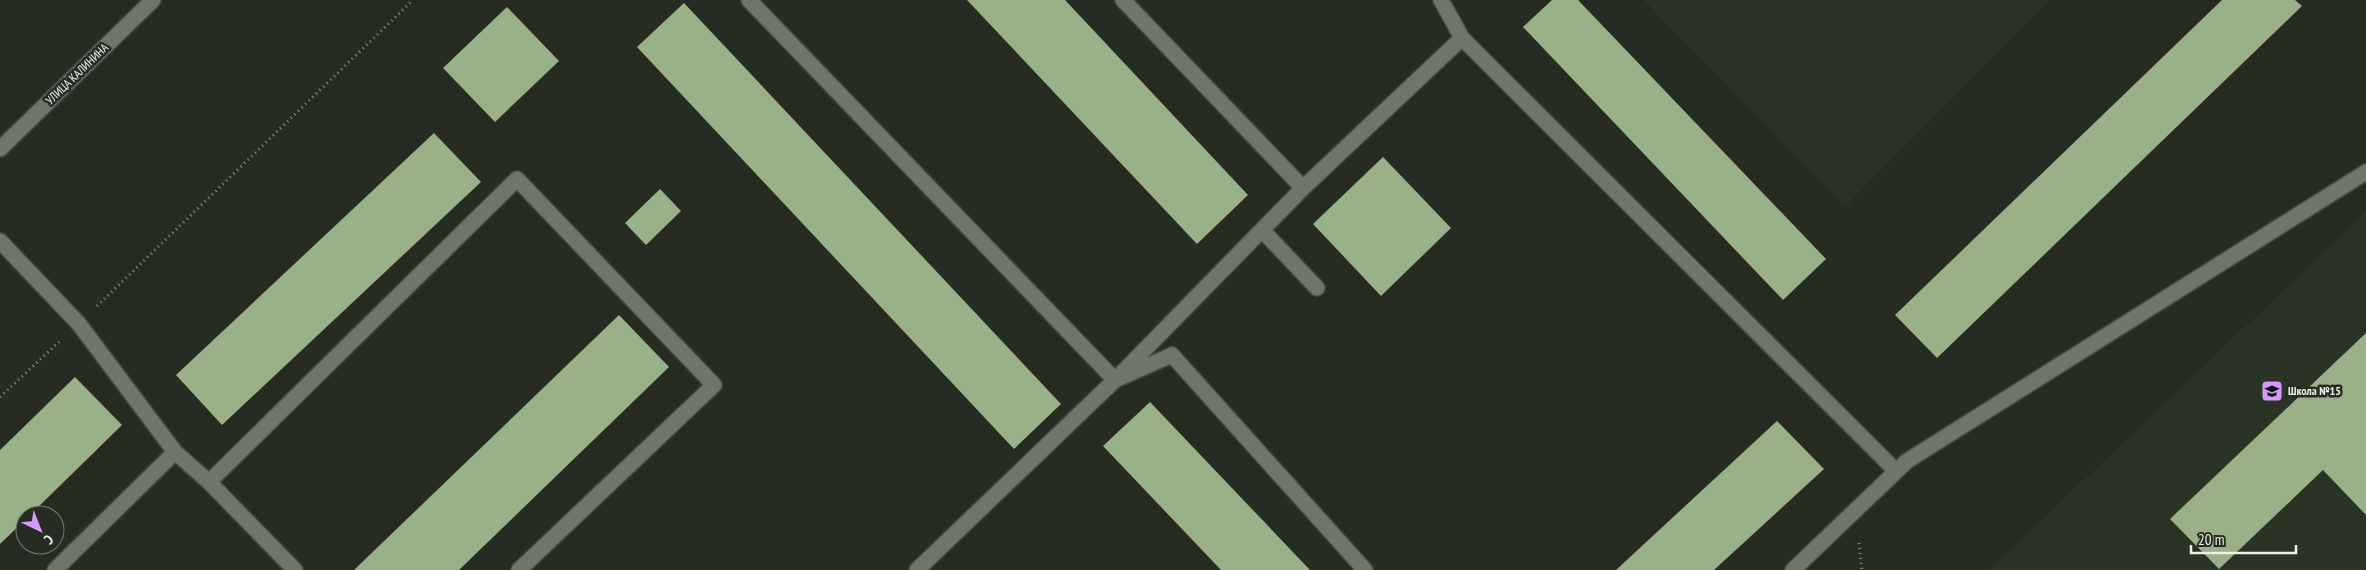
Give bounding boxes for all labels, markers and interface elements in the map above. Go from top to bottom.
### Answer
street label: УЛИЦА КАЛИНИНА [42,40,111,107]
school or university icon: Школа №15 [2260,379,2284,403]
place label: Школа №15 [2288,383,2341,398]
north arrow [15,505,65,555]
scale bar [2191,522,2296,554]
text: 20 m [2198,530,2224,549]
text: С [40,531,57,549]

